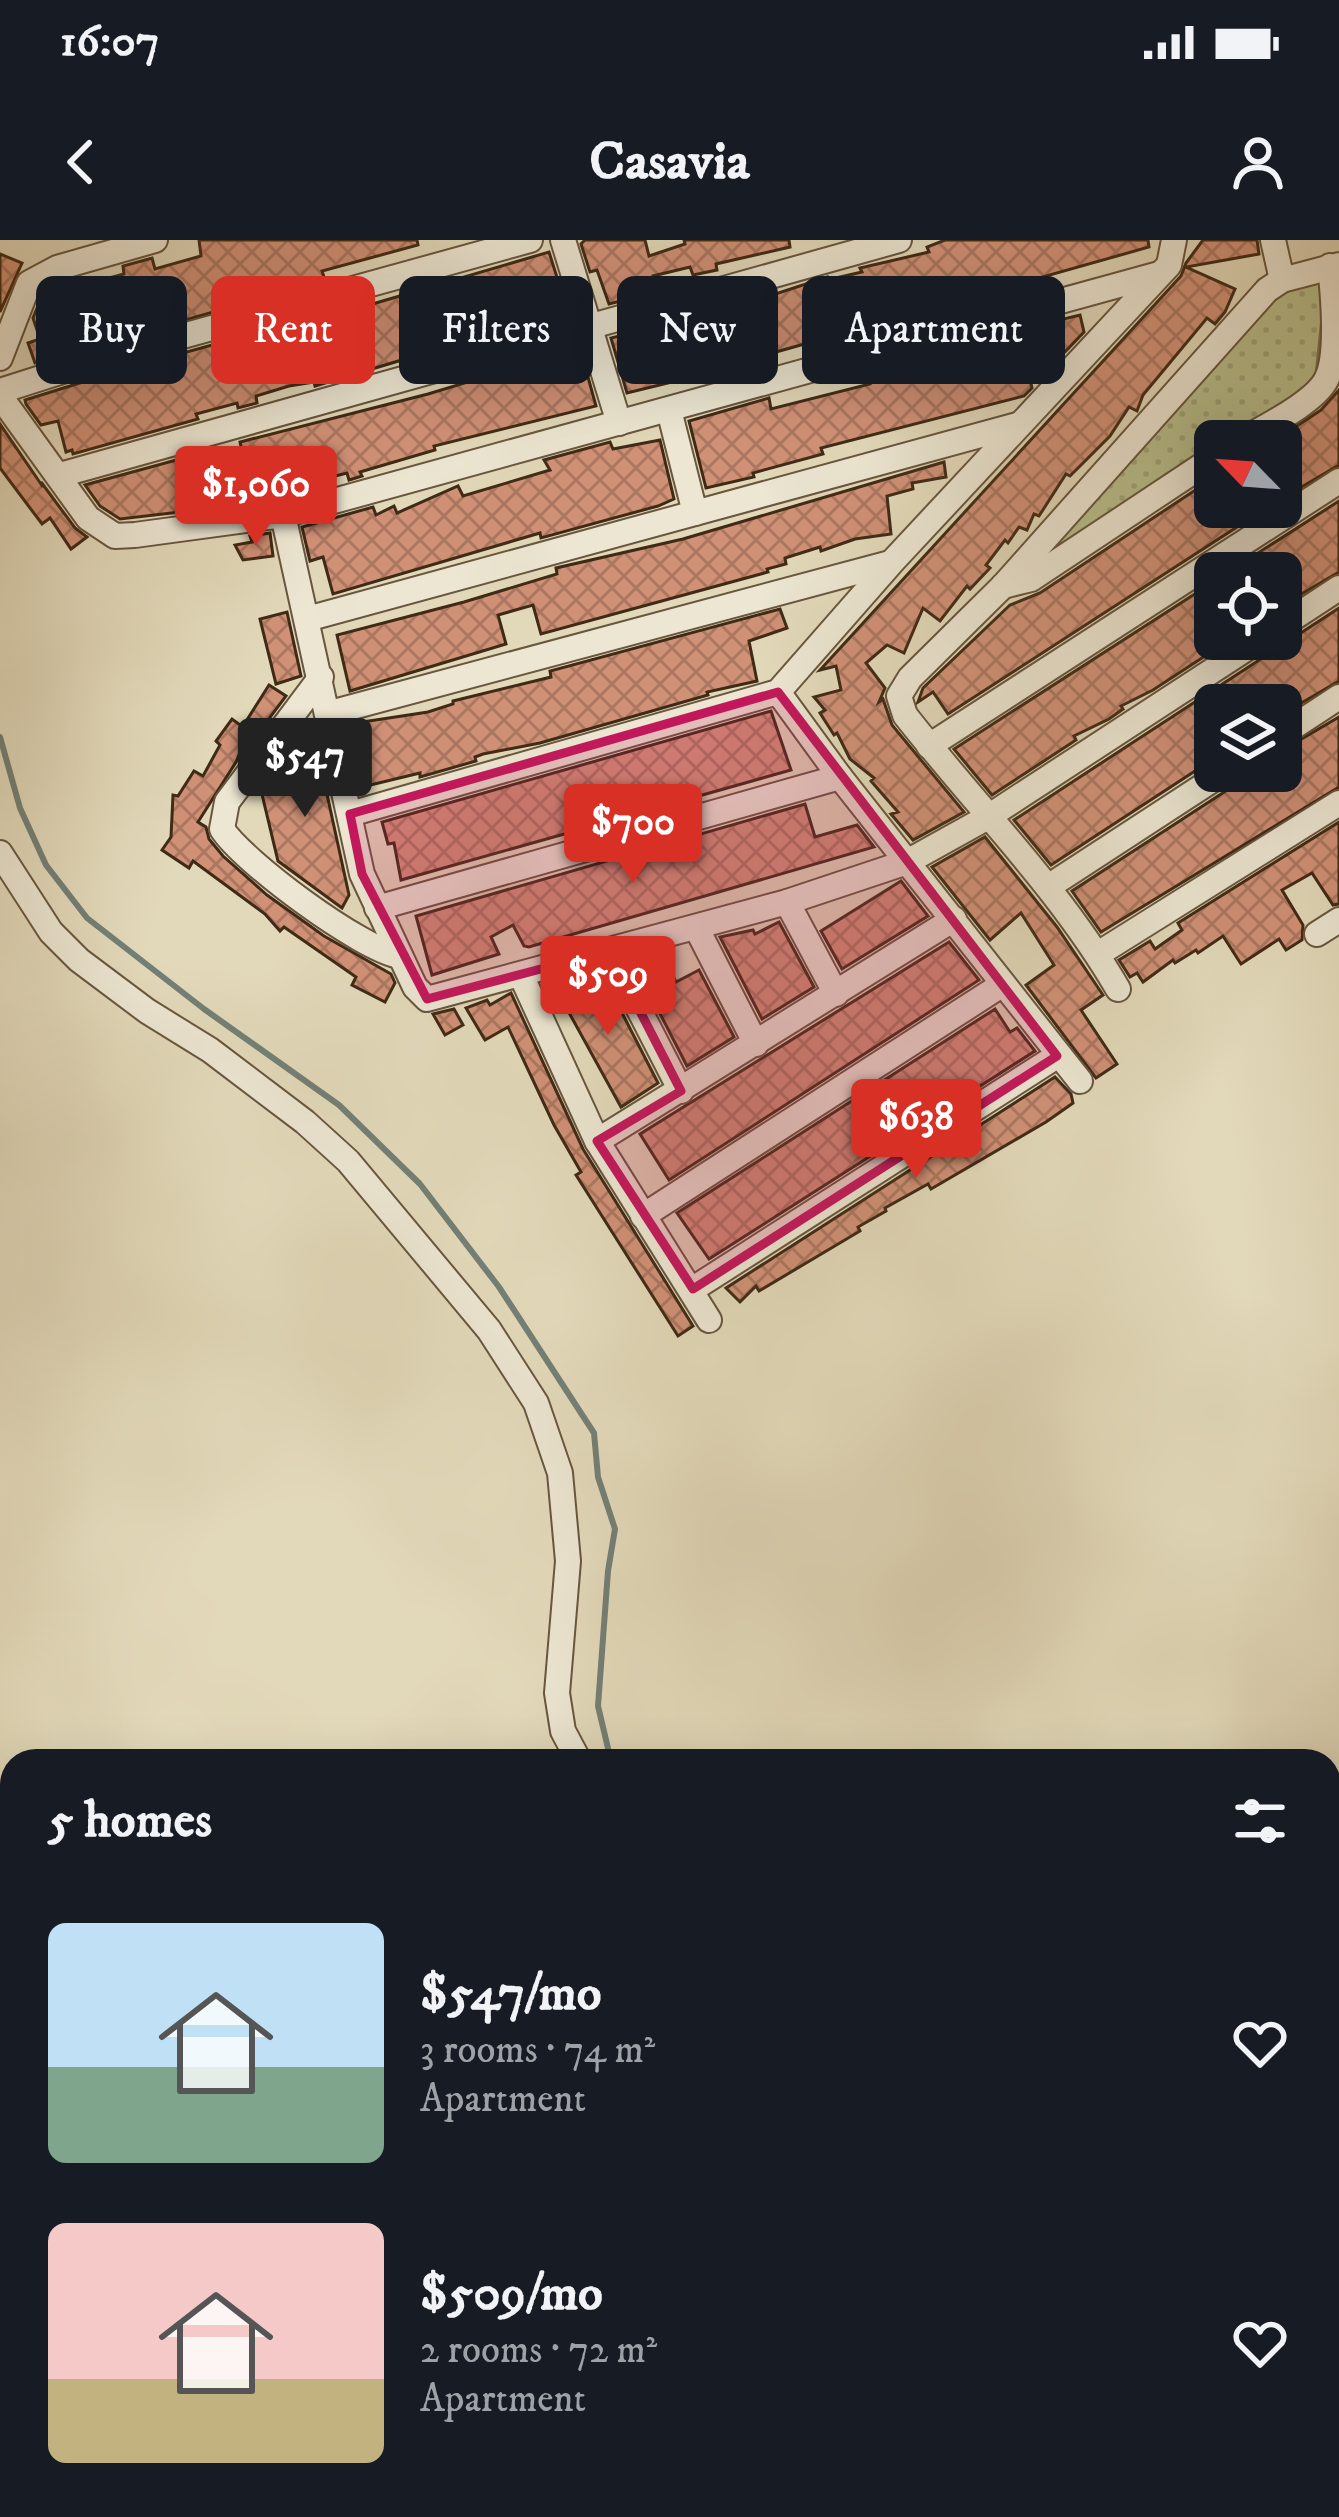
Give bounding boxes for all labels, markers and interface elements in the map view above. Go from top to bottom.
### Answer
text: 16:07 [60,14,159,70]
icon: back [48,129,114,195]
text: Casavia [589,129,750,196]
icon: person [1225,129,1291,195]
chip: Buy [36,276,187,384]
chip: Rent [211,276,375,384]
chip: Filters [399,276,593,384]
chip: New [617,276,778,384]
chip: Apartment [802,276,1065,384]
north arrow [1194,420,1302,528]
map controls [1194,420,1302,792]
pin: $1,060 [158,446,354,548]
text: $1,060 [202,460,310,509]
button: locate [1194,552,1302,660]
button: layers [1194,684,1302,792]
pin: $547 [234,718,376,820]
text: $547 [265,732,345,781]
pin: $700 [562,784,704,886]
text: $700 [591,798,675,847]
pin: $509 [537,936,679,1038]
text: $509 [567,950,649,999]
pin: $638 [845,1079,987,1181]
text: $638 [878,1093,954,1142]
icon: filters [1227,1788,1293,1854]
text: 5 homes [48,1789,212,1853]
text: $547/mo [420,1962,601,2026]
icon: home [144,1971,288,2115]
icon: heart [1227,2010,1293,2076]
text: 3 rooms · 74 m² [420,2026,655,2075]
text: Apartment [420,2075,586,2124]
text: $509/mo [420,2262,603,2326]
icon: home [144,2271,288,2415]
icon: heart [1227,2310,1293,2376]
text: 2 rooms · 72 m² [420,2326,657,2375]
text: Apartment [420,2375,586,2424]

